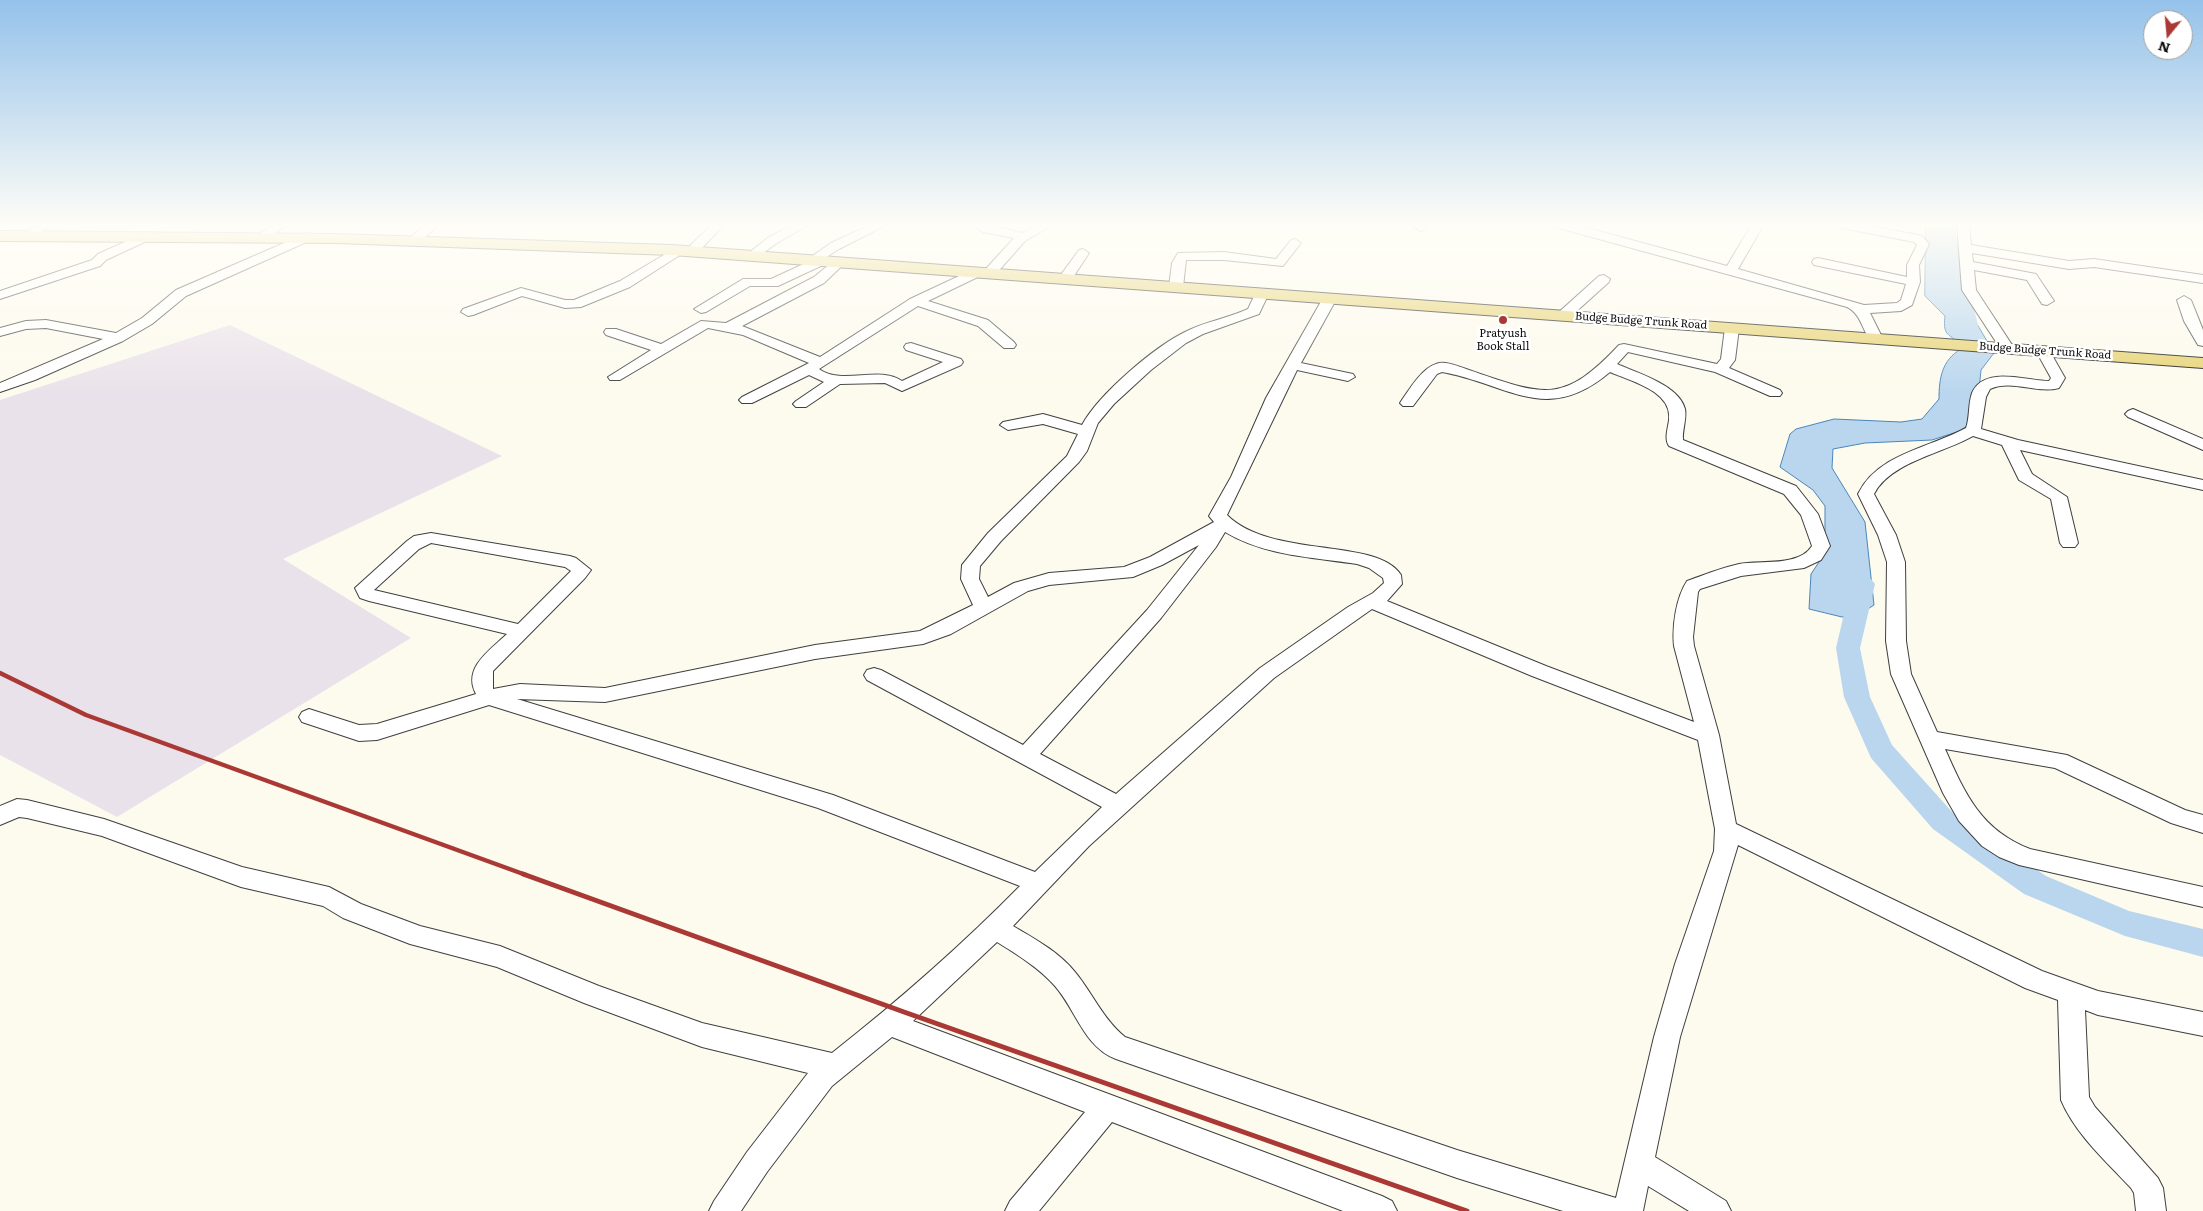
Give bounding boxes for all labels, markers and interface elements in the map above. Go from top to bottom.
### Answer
north arrow [2143,10,2193,60]
text: N [2155,37,2172,60]
street label: Budge Budge Trunk Road [1574,310,1708,332]
marker: Pratyush Book Stall [1497,314,1509,326]
place label: Pratyush Book Stall [1477,327,1529,353]
street label: Budge Budge Trunk Road [1978,340,2112,362]

